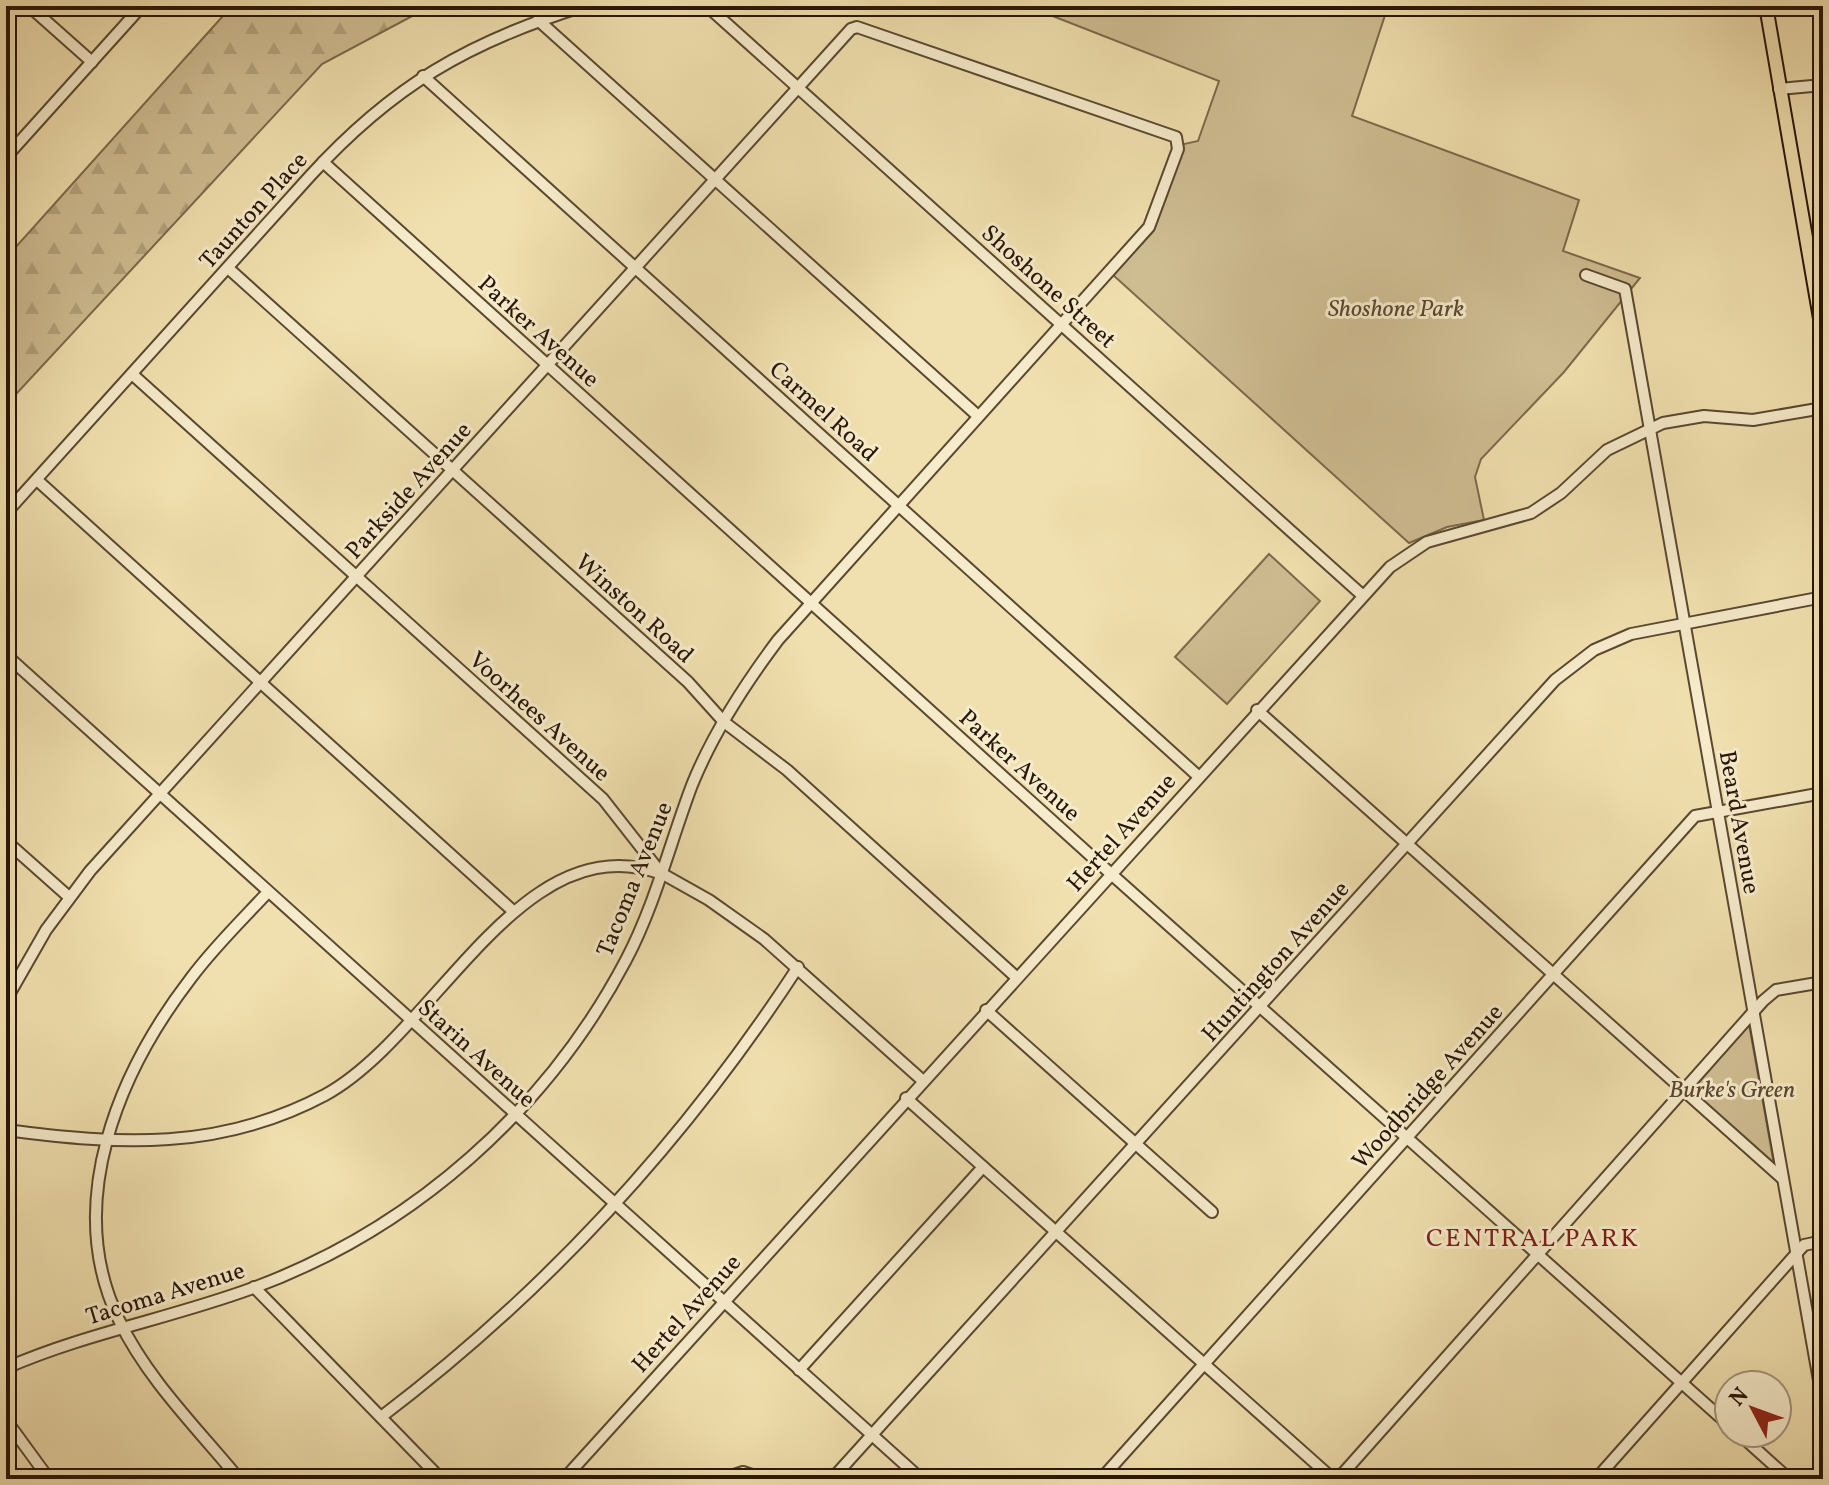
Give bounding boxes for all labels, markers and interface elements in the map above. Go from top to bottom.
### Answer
street label: Taunton Place [192,145,317,278]
street label: Shoshone Street [973,218,1123,357]
street label: Parker Avenue [469,269,606,396]
park label: Shoshone Park [1328,293,1464,327]
street label: Carmel Road [761,354,885,471]
street label: Parkside Avenue [338,415,481,568]
street label: Winston Road [567,547,701,672]
street label: Voorhees Avenue [460,644,617,790]
street label: Parker Avenue [950,703,1087,830]
street label: Beard Avenue [1709,748,1767,897]
street label: Hertel Avenue [1060,766,1185,900]
street label: Tacoma Avenue [589,797,682,962]
street label: Huntington Avenue [1195,874,1358,1051]
street label: Starin Avenue [409,992,542,1117]
street label: Woodbridge Avenue [1345,997,1512,1178]
park label: Burke's Green [1669,1074,1795,1108]
district label: CENTRAL PARK [1426,1221,1640,1257]
street label: Hertel Avenue [625,1247,750,1381]
street label: Tacoma Avenue [82,1255,249,1335]
north arrow [1713,1369,1793,1449]
text: N [1723,1381,1757,1414]

